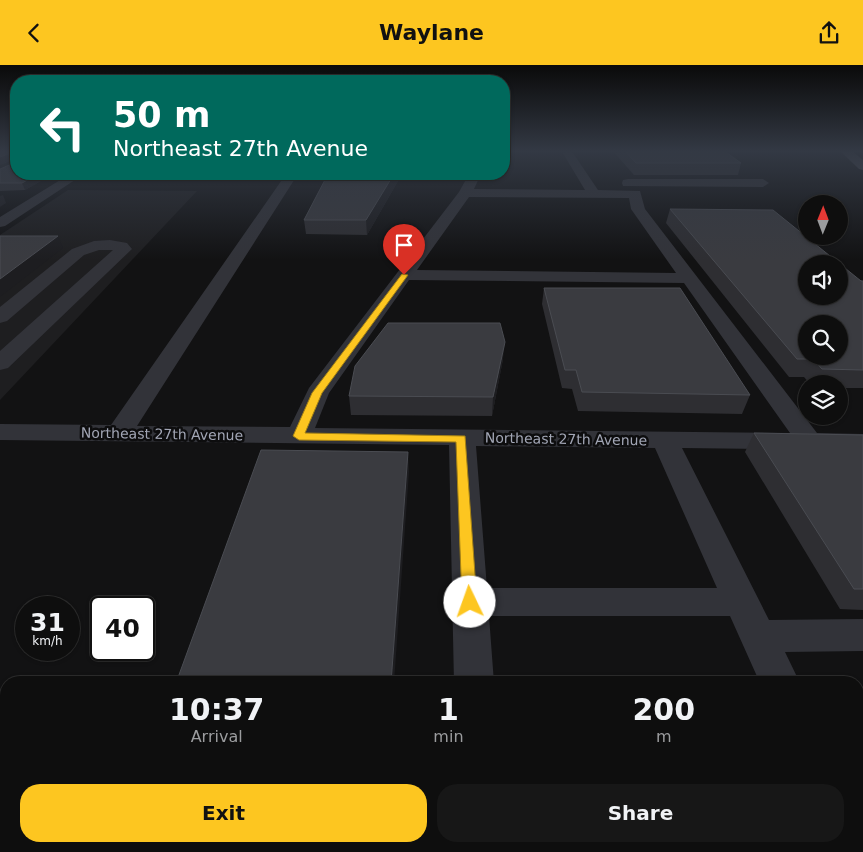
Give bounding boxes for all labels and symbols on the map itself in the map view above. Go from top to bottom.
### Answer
north arrow [798,195,848,245]
pin [383,224,425,275]
street label: Northeast 27th Avenue [81,425,243,443]
street label: Northeast 27th Avenue [485,430,647,448]
position arrow [443,575,495,627]
speed limit sign: 40 [90,596,155,661]

